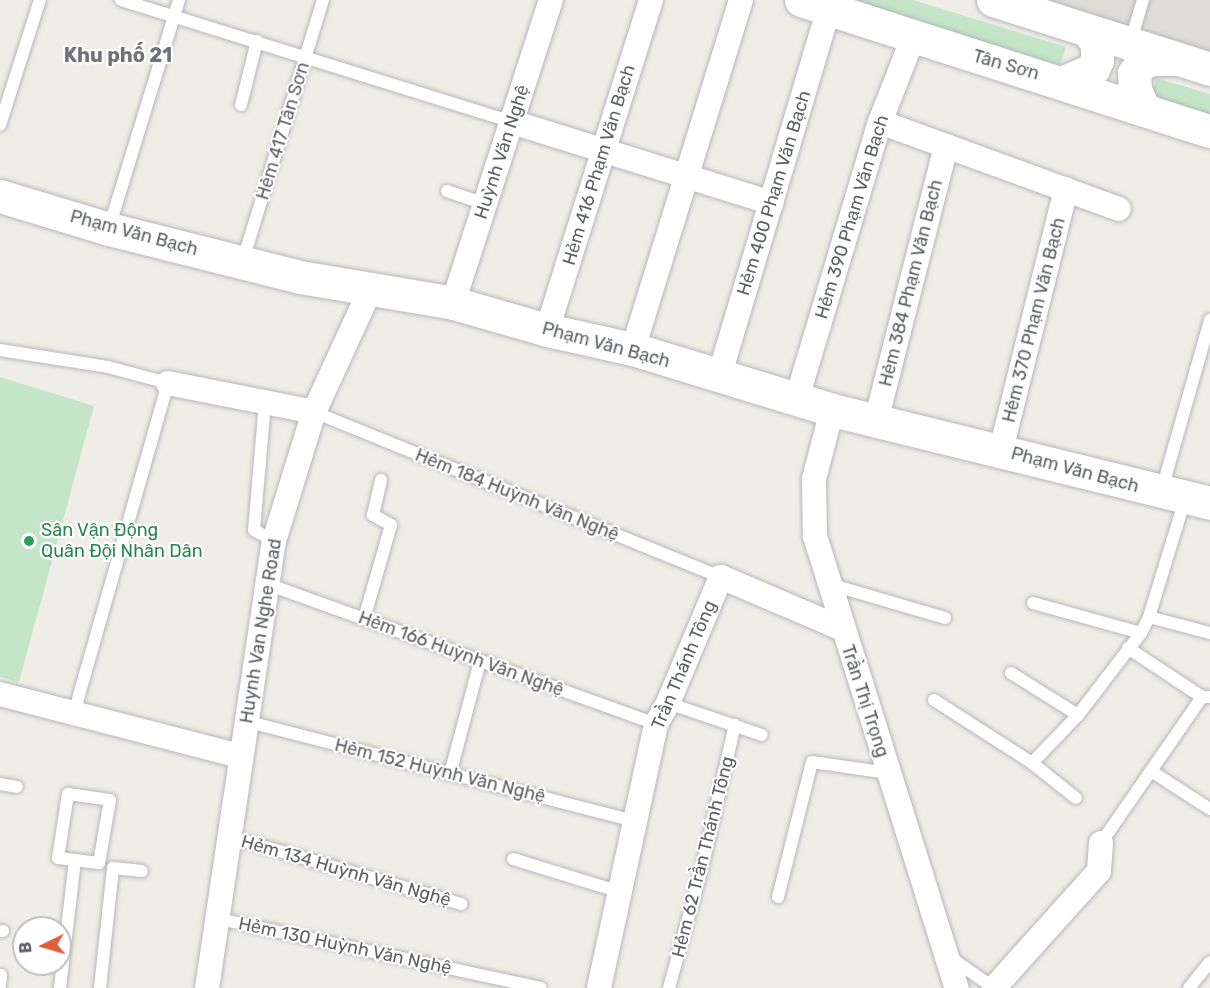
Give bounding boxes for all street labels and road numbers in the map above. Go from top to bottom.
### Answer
street label: Tân Sơn [970,45,1042,85]
street label: Hẻm 417 Tân Sơn [252,59,314,203]
street label: Hẻm 416 Phạm Văn Bạch [558,62,640,268]
street label: Huỳnh Văn Nghệ [470,82,534,222]
street label: Hẻm 400 Phạm Văn Bạch [732,88,816,298]
street label: Hẻm 390 Phạm Văn Bạch [811,112,893,322]
street label: Hẻm 384 Phạm Văn Bạch [875,177,947,389]
street label: Phạm Văn Bạch [68,205,200,261]
street label: Hẻm 370 Phạm Văn Bạch [998,215,1070,425]
street label: Phạm Văn Bạch [540,317,672,373]
street label: Phạm Văn Bạch [1009,442,1141,498]
street label: Hẻm 184 Huỳnh Văn Nghệ [412,444,622,546]
street label: Huynh Van Nghe Road [236,537,286,725]
street label: Trần Thánh Tông [647,597,721,733]
street label: Hẻm 166 Huỳnh Văn Nghệ [355,607,567,701]
street label: Trần Thị Trọng [837,642,893,760]
street label: Hẻm 152 Huỳnh Văn Nghệ [332,734,548,808]
street label: Hẻm 62 Trần Thánh Tông [667,754,739,960]
street label: Hẻm 134 Huỳnh Văn Nghệ [238,831,454,911]
street label: Hẻm 130 Huỳnh Văn Nghệ [236,913,454,979]

